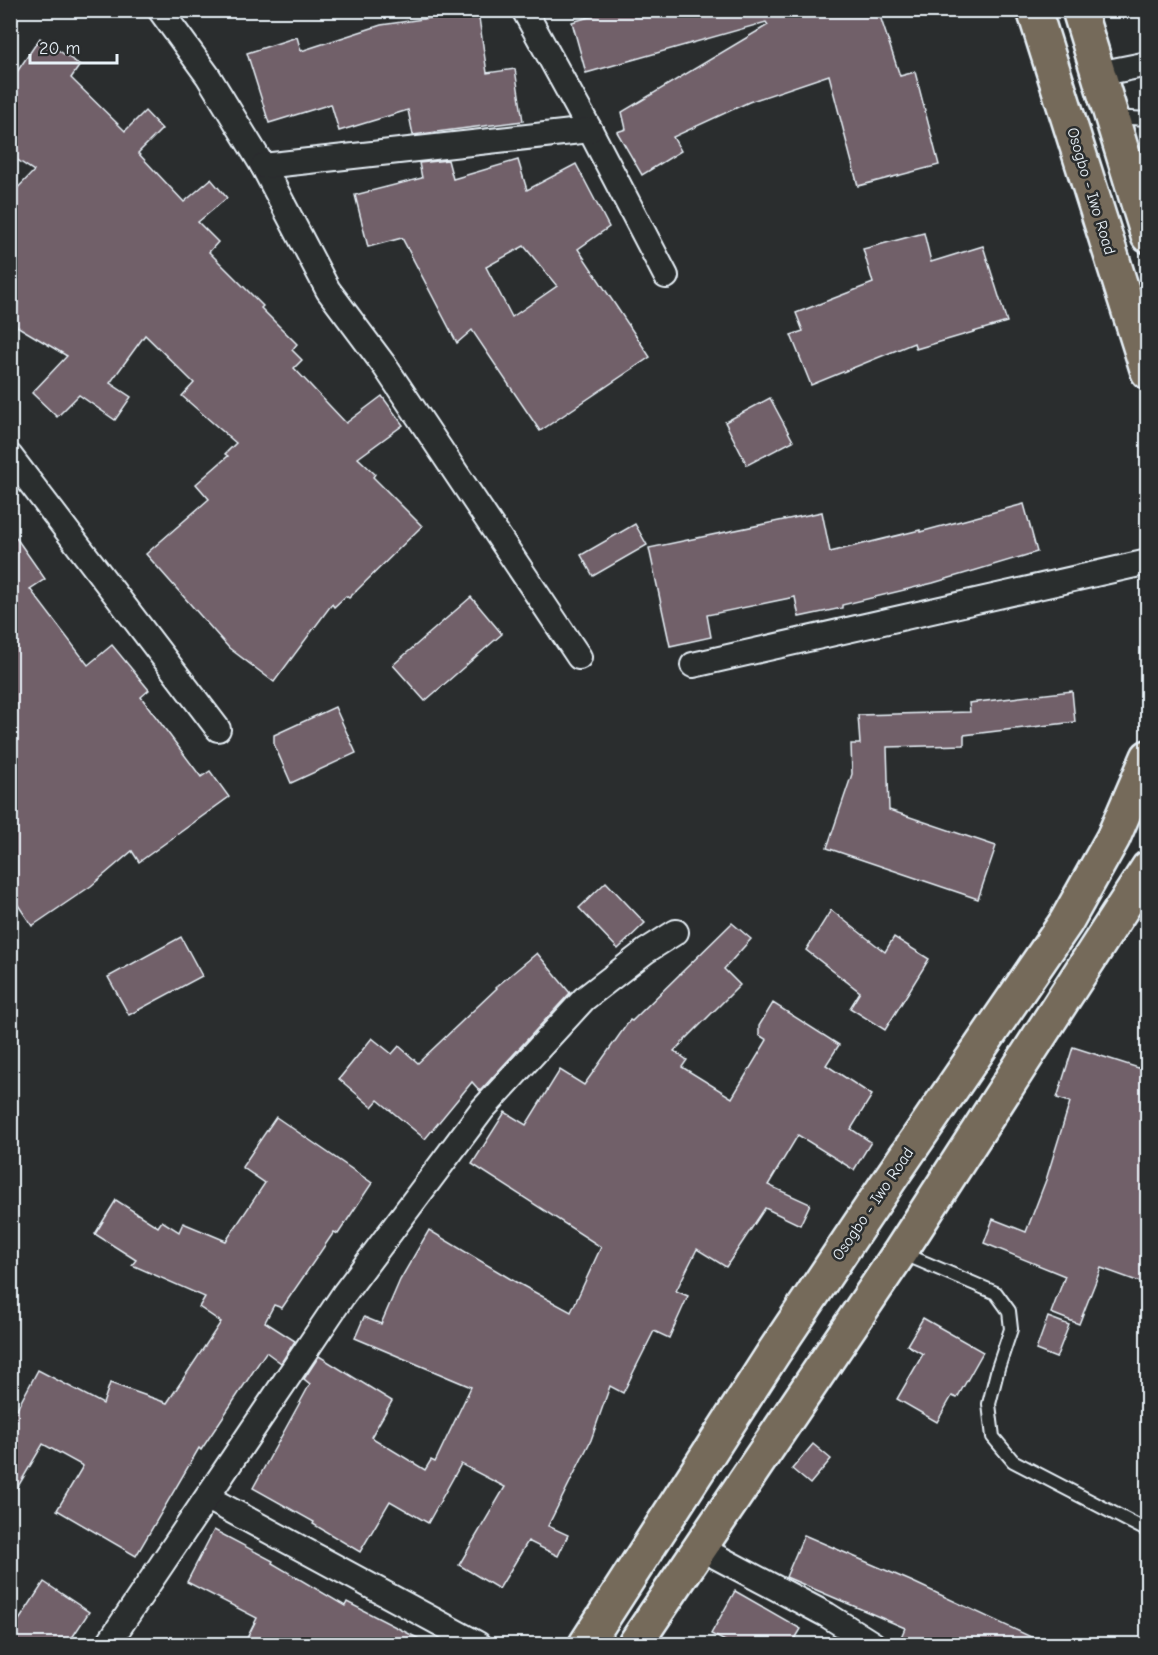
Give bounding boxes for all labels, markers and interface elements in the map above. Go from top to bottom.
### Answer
scale bar [30,27,117,65]
text: 20 m [39,38,80,59]
street label: Osogbo - Iwo Road [1063,125,1119,257]
street label: Osogbo - Iwo Road [829,1144,917,1264]

